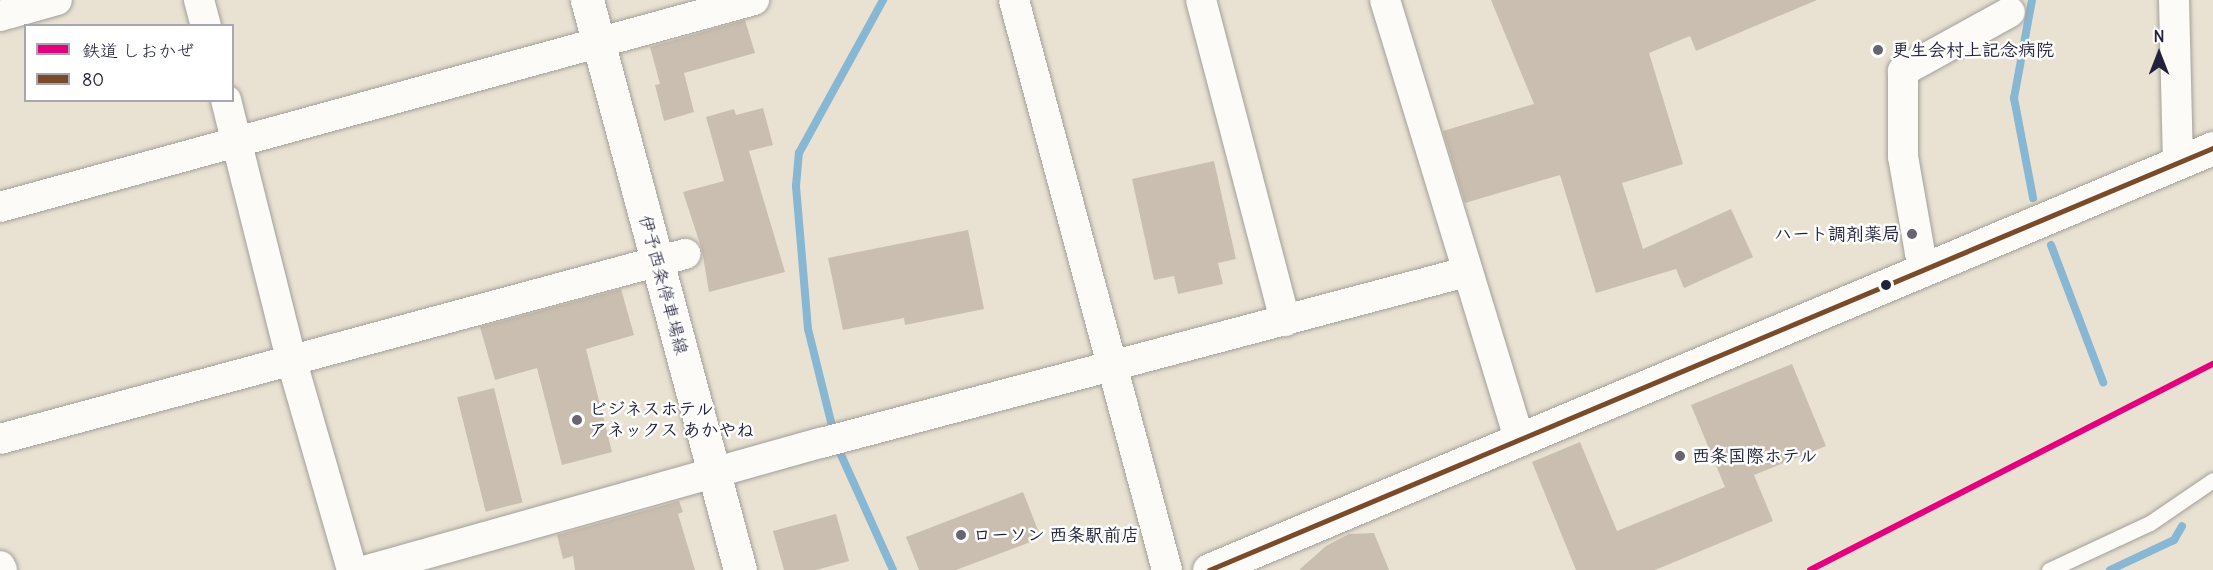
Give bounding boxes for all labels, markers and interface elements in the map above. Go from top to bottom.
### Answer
legend [24,24,234,102]
north arrow [2129,24,2189,84]
text: N [2153,26,2165,46]
text: 鉄道 しおかぜ [82,39,194,62]
place label: 更生会村上記念病院 [1892,39,2054,61]
marker: 更生会村上記念病院 [1869,41,1887,59]
text: 80 [82,68,104,91]
street label: 伊予西条停車場線 [634,213,692,357]
place label: ハート調剤薬局 [1774,223,1900,245]
marker: ハート調剤薬局 [1905,227,1919,241]
unlabelled marker [1880,279,1892,291]
place label: ビジネスホテル アネックス あかやね [589,399,755,442]
marker: ビジネスホテル アネックス あかやね [570,413,584,427]
place label: 西条国際ホテル [1692,445,1818,467]
marker: 西条国際ホテル [1673,449,1687,463]
place label: ローソン 西条駅前店 [973,524,1139,546]
marker: ローソン 西条駅前店 [954,528,968,542]

